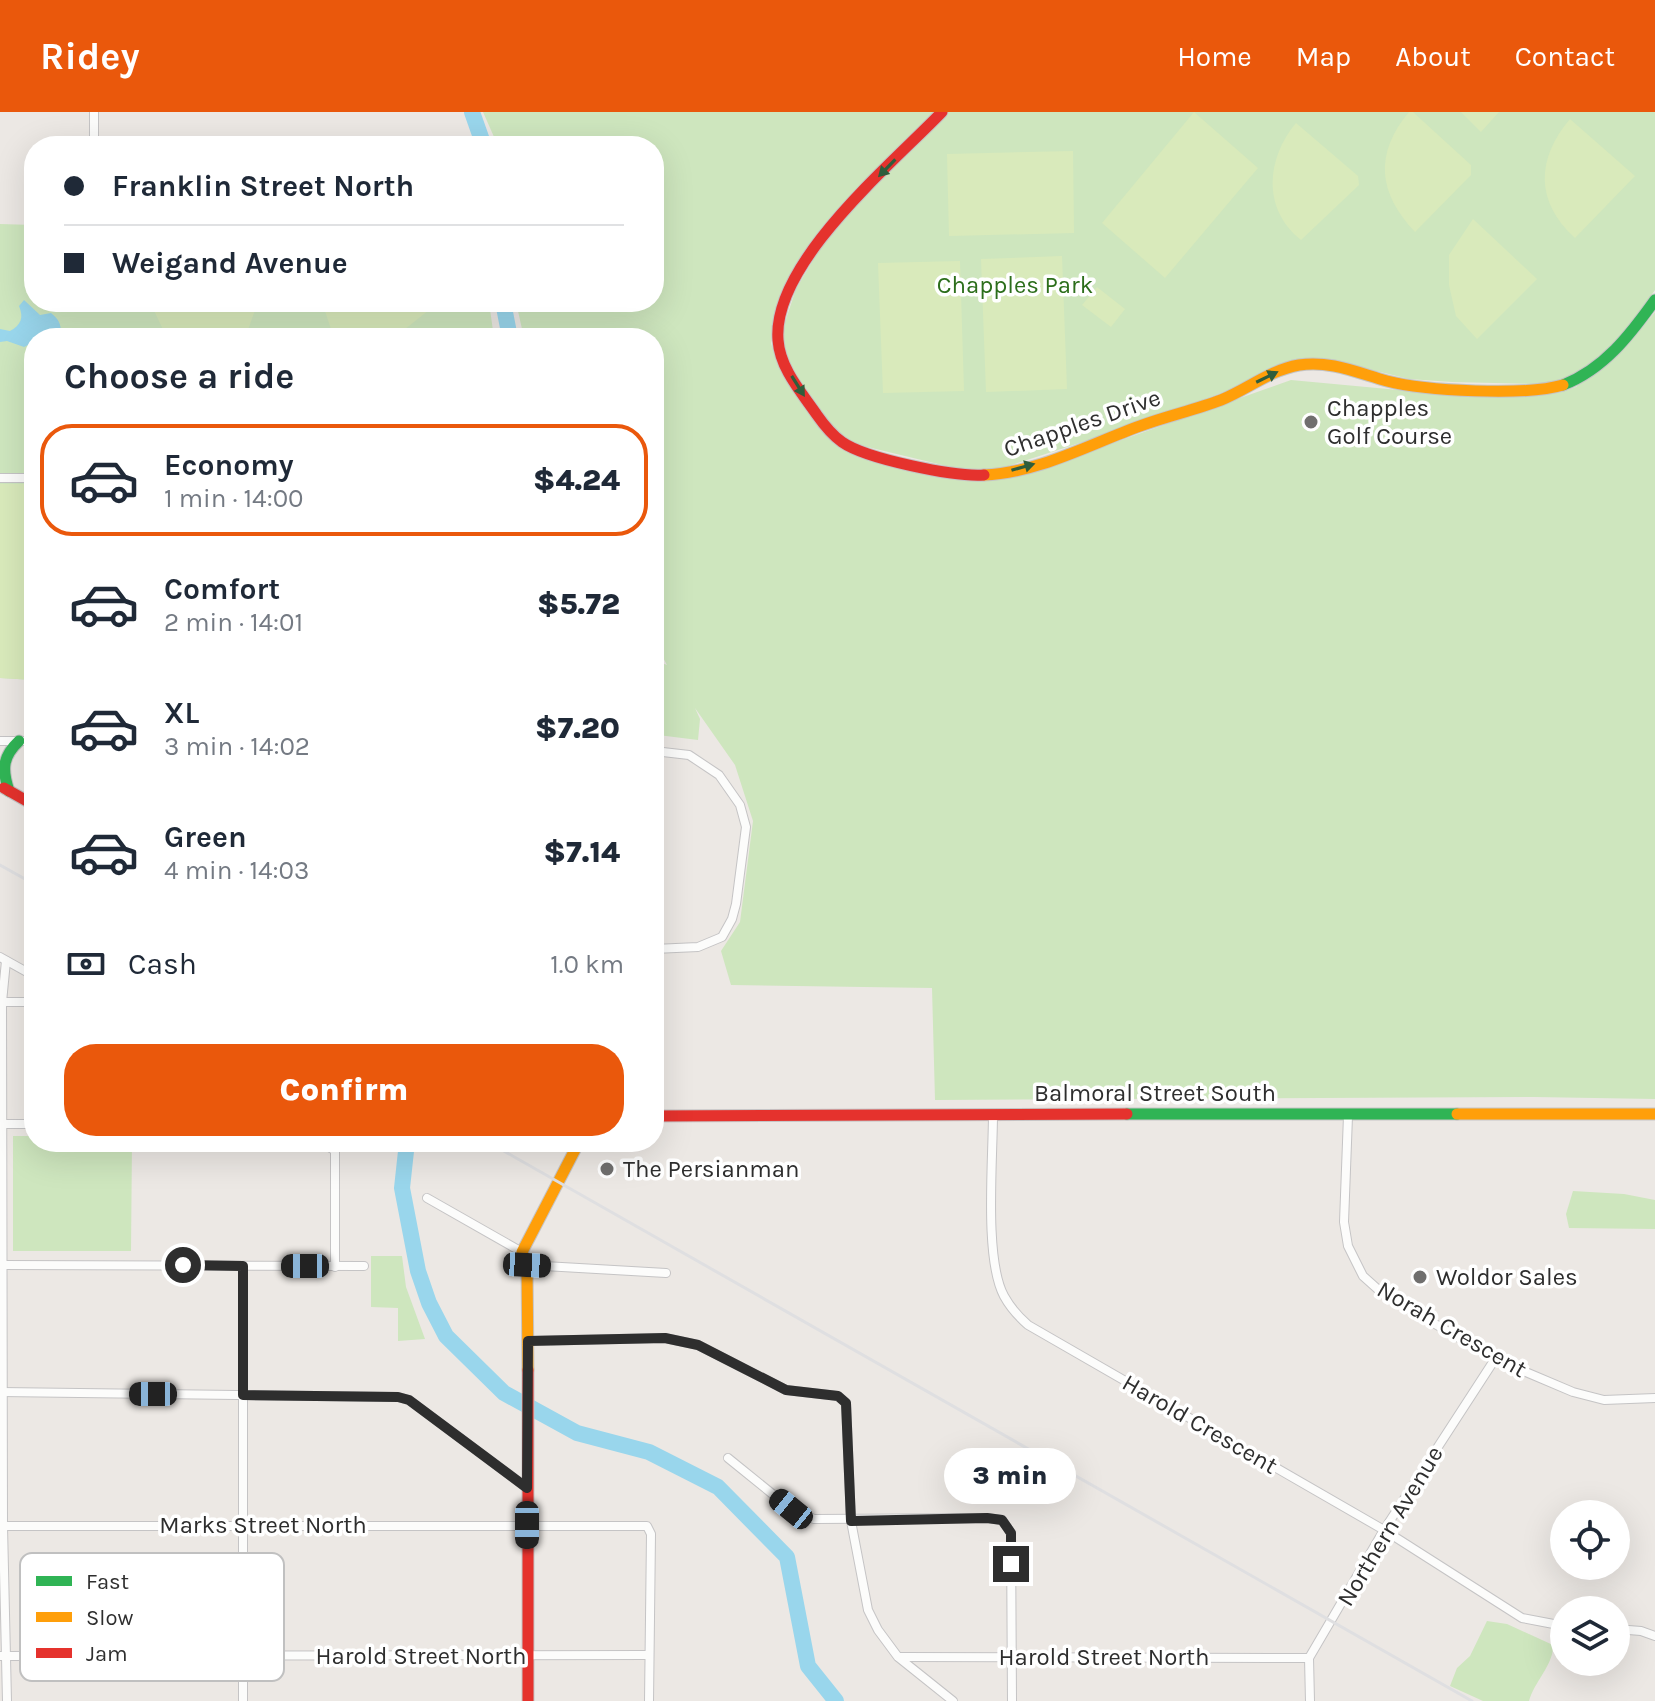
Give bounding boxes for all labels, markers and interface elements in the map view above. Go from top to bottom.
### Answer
text: Ridey [40,34,140,79]
text: Home [1177,40,1252,73]
text: Map [1296,40,1351,73]
text: About [1395,40,1471,73]
text: Contact [1515,40,1615,73]
one-way arrow [879,158,897,177]
text: Franklin Street North [112,168,414,204]
text: Weigand Avenue [112,245,348,281]
park label: Chapples Park [937,271,1093,299]
text: Choose a ride [64,355,294,397]
one-way arrow [1256,370,1279,384]
one-way arrow [791,375,805,397]
street label: Chapples Drive [1000,383,1164,463]
place label: Chapples Golf Course [1327,394,1452,450]
marker: Chapples Golf Course [1302,413,1320,431]
icon: car [68,444,140,516]
text: Economy [164,447,294,483]
one-way arrow [1012,460,1036,473]
text: $4.24 [533,462,620,498]
text: 1 min · 14:00 [164,483,304,514]
icon: car [68,568,140,640]
text: Comfort [164,571,280,607]
text: $5.72 [537,586,620,622]
text: 2 min · 14:01 [164,607,303,638]
icon: car [68,692,140,764]
text: XL [164,695,199,731]
text: $7.20 [535,710,620,746]
text: 3 min · 14:02 [164,731,310,762]
icon: car [68,816,140,888]
text: Green [164,819,247,855]
text: $7.14 [544,834,620,870]
text: 4 min · 14:03 [164,855,309,886]
icon: cash [64,942,108,986]
text: Cash [128,946,197,982]
text: 1.0 km [550,949,624,980]
button: Confirm [64,1044,624,1136]
street label: Balmoral Street South [1034,1079,1276,1107]
place label: The Persianman [623,1155,799,1183]
marker: The Persianman [598,1160,616,1178]
route start [165,1247,201,1283]
car [502,1252,552,1278]
car [281,1254,329,1278]
place label: Woldor Sales [1436,1263,1578,1291]
marker: Woldor Sales [1411,1268,1429,1286]
street label: Norah Crescent [1372,1275,1532,1383]
street label: Harold Crescent [1118,1368,1282,1480]
car [129,1382,177,1406]
street label: Northern Avenue [1331,1441,1449,1611]
callout: 3 min [945,1448,1077,1504]
text: 3 min [972,1460,1048,1491]
car [765,1485,817,1533]
map controls [1550,1500,1630,1676]
button: locate [1550,1500,1630,1580]
car [515,1501,539,1549]
street label: Marks Street North [159,1511,367,1539]
route end [993,1546,1029,1582]
legend [20,1553,284,1681]
text: Fast [86,1569,129,1595]
button: layers [1550,1596,1630,1676]
text: Slow [86,1605,133,1631]
text: Jam [86,1641,128,1667]
street label: Harold Street North [316,1642,527,1670]
street label: Harold Street North [999,1643,1210,1671]

